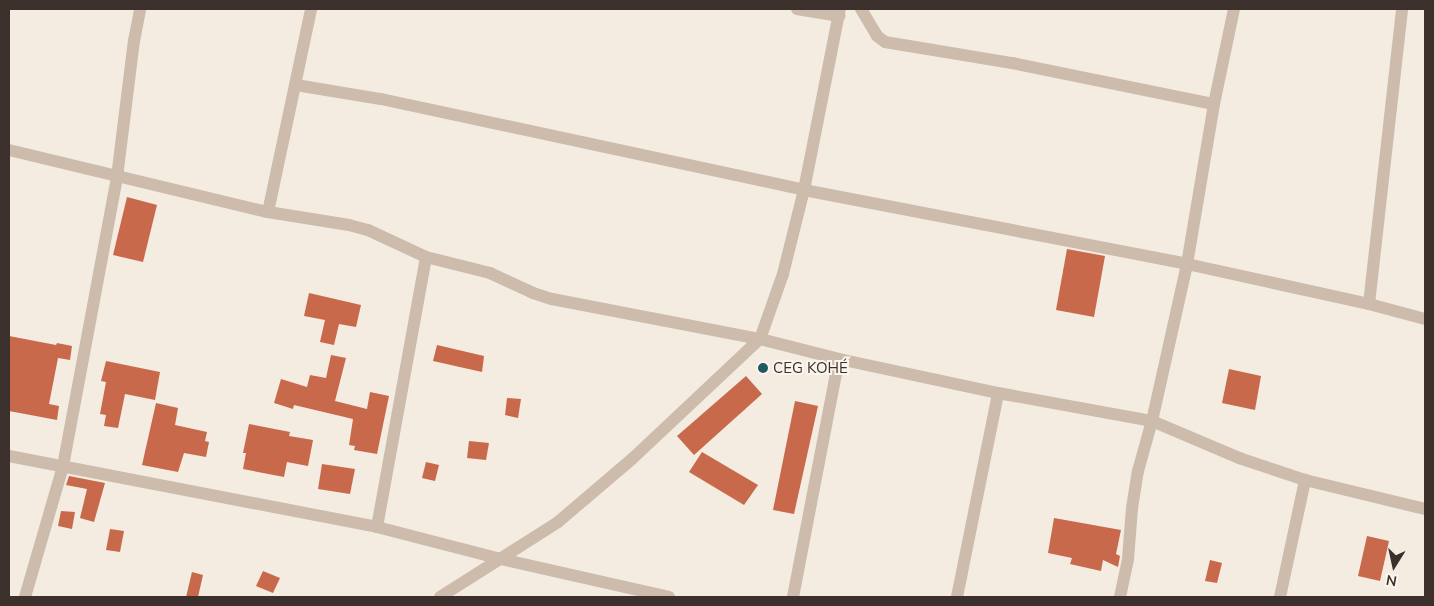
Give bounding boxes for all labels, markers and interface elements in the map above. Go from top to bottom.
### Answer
place label: CEG KOHÉ [773,359,848,377]
marker: CEG KOHÉ [757,362,769,374]
north arrow [1369,541,1419,591]
text: N [1385,571,1398,591]

